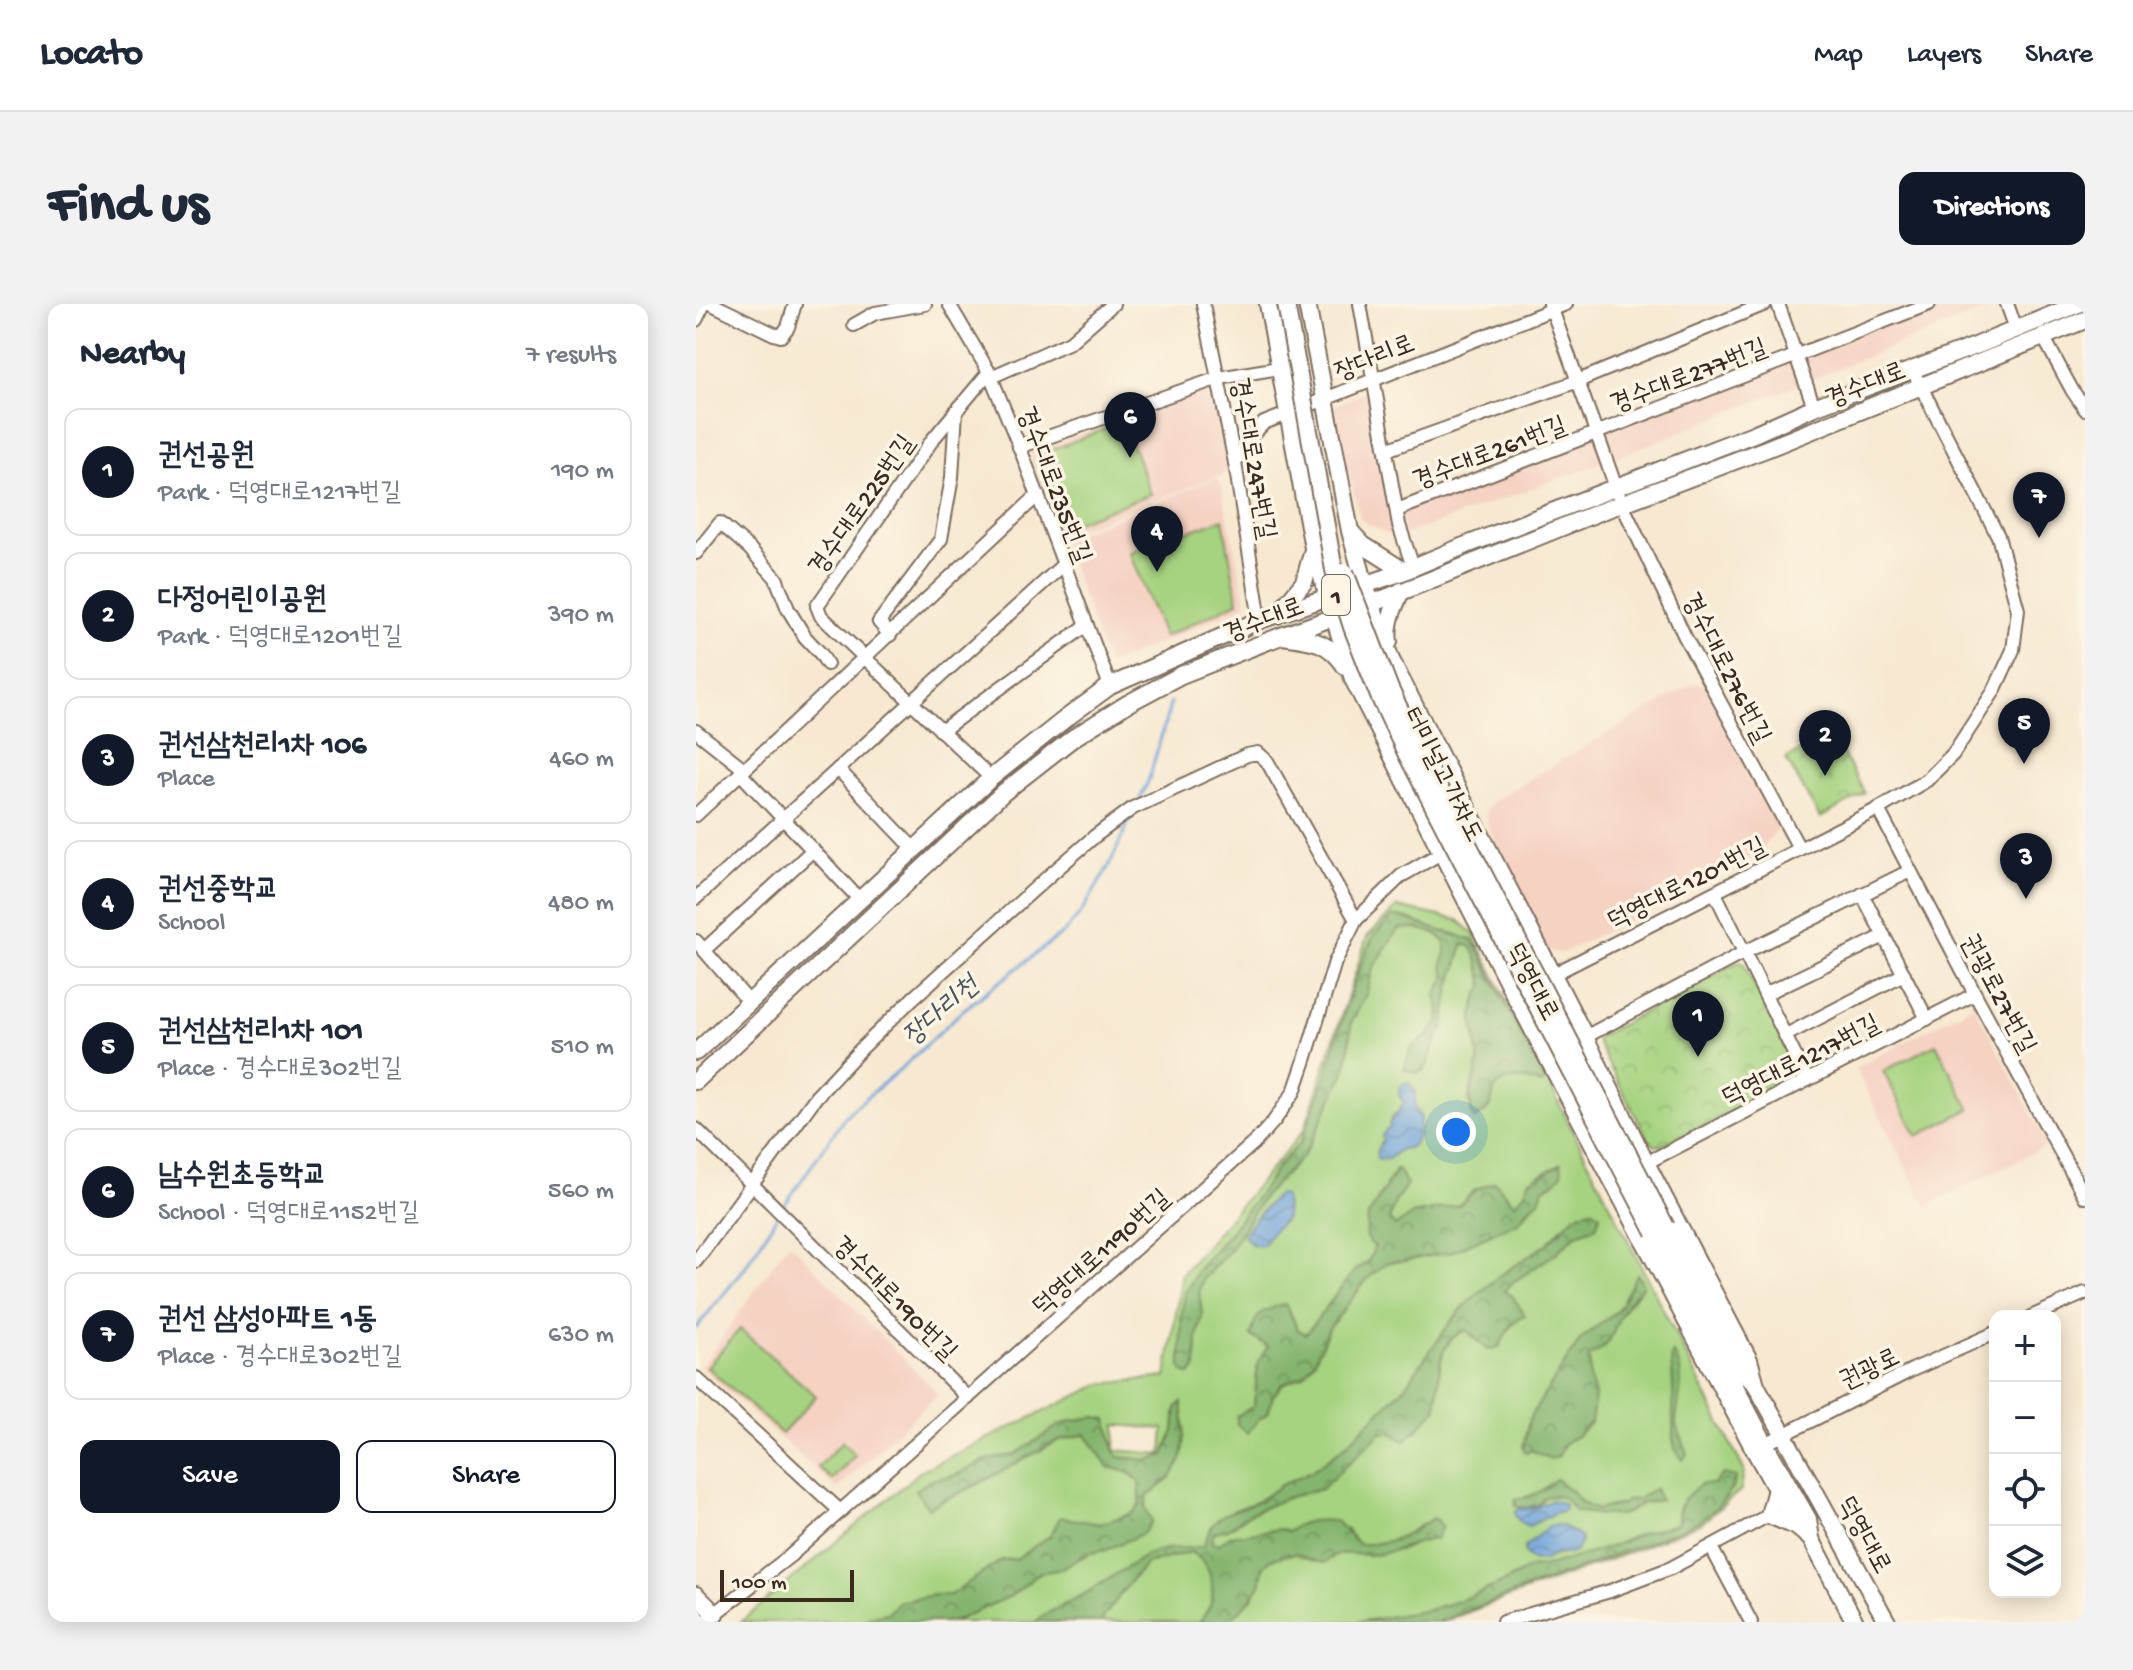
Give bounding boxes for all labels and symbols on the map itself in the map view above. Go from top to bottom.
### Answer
street label: 장다리로 [1331,330,1420,390]
street label: 경수대로277번길 [1607,334,1772,422]
street label: 경수대로 [1822,357,1911,417]
street label: 경수대로247번길 [1221,375,1280,542]
pin: 6 [1104,392,1156,458]
street label: 경수대로235번길 [1008,403,1096,568]
street label: 경수대로261번길 [1409,412,1572,499]
street label: 경수대로225번길 [804,430,924,583]
pin: 7 [2013,472,2065,538]
pin: 4 [1131,506,1183,572]
road number: 1 [1322,575,1350,615]
street label: 경수대로276번길 [1673,589,1775,750]
street label: 경수대로 [1220,593,1309,652]
pin: 5 [1998,698,2050,764]
street label: 터미널고가차도 [1394,704,1488,848]
pin: 2 [1799,710,1851,776]
street label: 덕영대로1201번길 [1603,833,1773,939]
pin: 3 [2000,833,2052,899]
street label: 권광로27번길 [1952,930,2040,1060]
street label: 덕영대로 [1497,939,1563,1027]
water label: 장다리천 [897,969,989,1054]
pin: 1 [1672,991,1724,1057]
street label: 덕영대로1217번길 [1718,1010,1886,1116]
your location [1436,1112,1476,1152]
street label: 덕영대로1190번길 [1028,1184,1178,1324]
street label: 경수대로190번길 [824,1231,962,1369]
street label: 권광로 [1836,1343,1906,1399]
street label: 덕영대로 [1828,1492,1896,1580]
scale bar [720,1566,854,1602]

